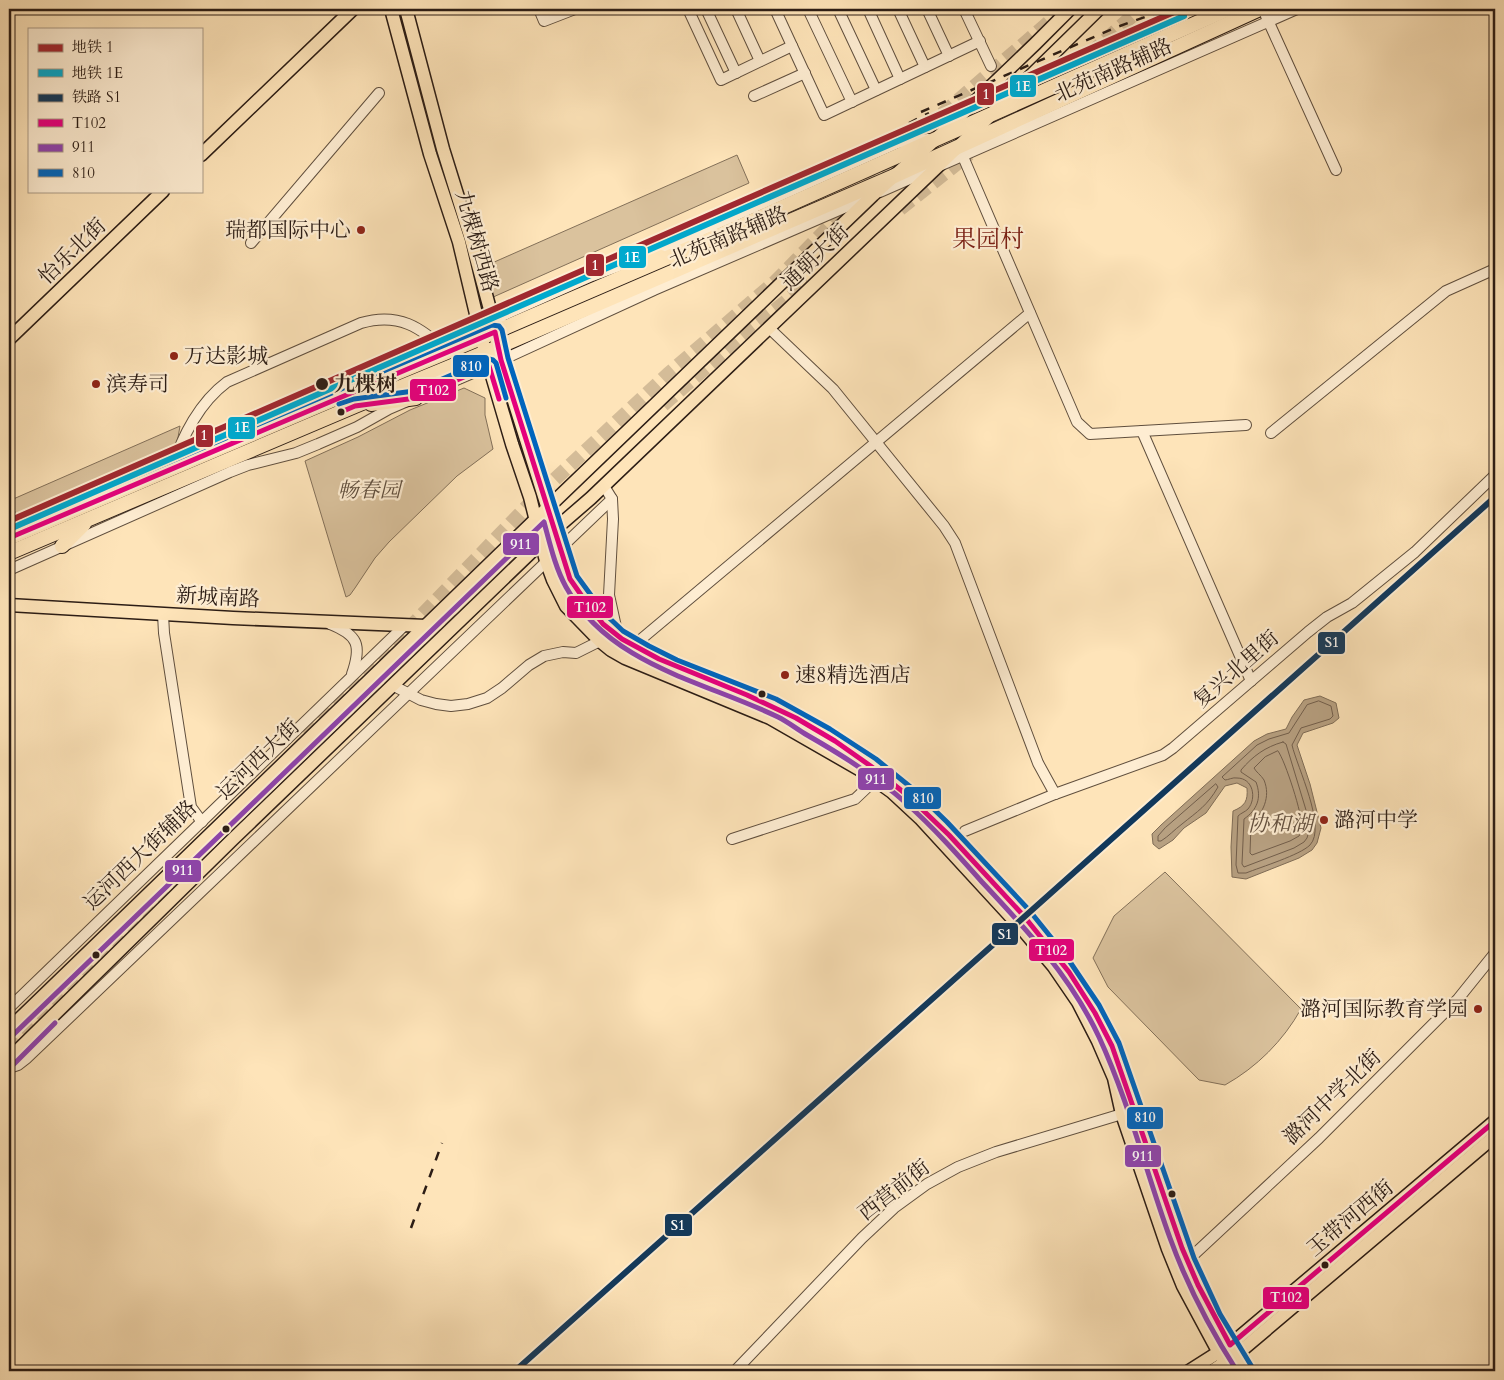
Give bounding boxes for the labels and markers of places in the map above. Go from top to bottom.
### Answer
place label: 瑞都国际中心 [225,216,351,245]
marker: 瑞都国际中心 [355,224,367,236]
place label: 万达影城 [184,342,268,371]
marker: 万达影城 [168,350,180,362]
place label: 滨寿司 [106,370,169,399]
place label: 九棵树 [334,370,397,399]
marker: 九棵树 [314,376,330,392]
marker: 滨寿司 [90,378,102,390]
unlabelled marker [336,407,346,417]
place label: 速8精选酒店 [795,661,911,690]
marker: 速8精选酒店 [779,669,791,681]
unlabelled marker [757,689,767,699]
place label: 潞河中学 [1334,806,1418,835]
marker: 潞河中学 [1318,814,1330,826]
unlabelled marker [221,824,231,834]
unlabelled marker [91,950,101,960]
place label: 潞河国际教育学园 [1300,995,1468,1024]
marker: 潞河国际教育学园 [1472,1003,1484,1015]
unlabelled marker [1167,1189,1177,1199]
unlabelled marker [1320,1260,1330,1270]

